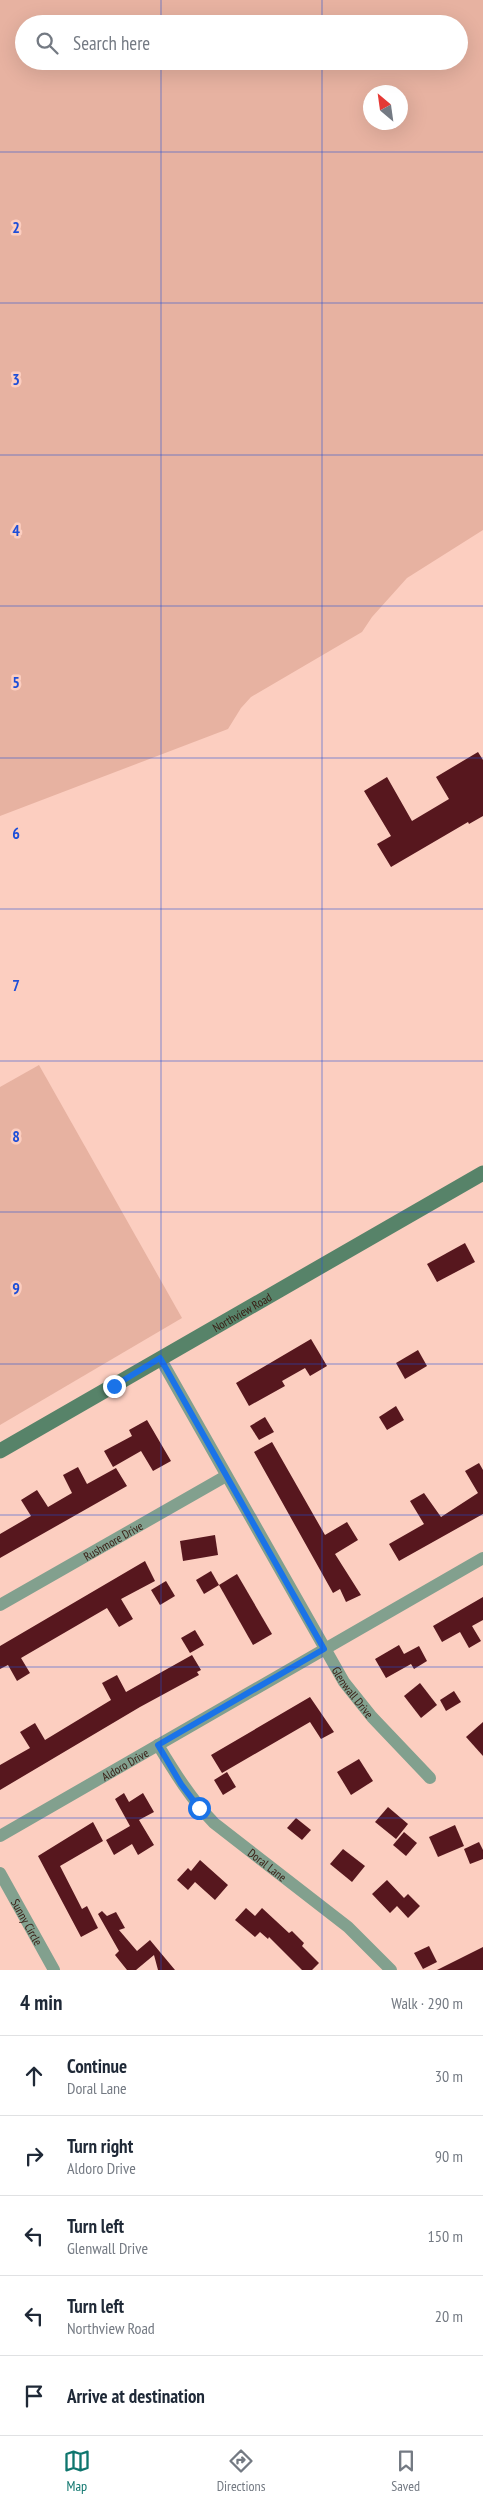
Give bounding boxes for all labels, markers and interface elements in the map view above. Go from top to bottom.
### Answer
search box [15,15,468,70]
icon: search [33,29,61,57]
text: Search here [73,31,150,55]
north arrow [363,85,408,130]
text: 2 [12,217,20,237]
text: 3 [12,369,20,389]
text: 4 [12,520,20,540]
text: 5 [12,672,20,692]
text: 6 [12,823,20,843]
text: 7 [12,975,20,995]
text: 8 [12,1126,20,1146]
text: 9 [12,1278,20,1298]
street label: Northview Road [210,1289,274,1335]
route end [103,1375,126,1398]
street label: Rushmore Drive [81,1518,145,1563]
street label: Glenwall Drive [329,1663,377,1721]
street label: Aldoro Drive [99,1745,151,1784]
route start [188,1797,211,1820]
street label: Doral Lane [245,1845,290,1884]
street label: Sunny Circle [8,1896,46,1948]
text: 4 min [20,1989,62,2016]
text: Walk · 290 m [391,1993,463,2013]
text: Continue [67,2054,127,2078]
icon: ahead [20,2062,48,2090]
text: 30 m [435,2066,463,2086]
text: Doral Lane [67,2078,127,2098]
text: Turn right [67,2134,133,2158]
icon: right [20,2142,48,2170]
text: 90 m [435,2146,463,2166]
text: Aldoro Drive [67,2158,136,2178]
text: Turn left [67,2214,124,2238]
icon: left [20,2222,48,2250]
text: 150 m [428,2226,463,2246]
text: Glenwall Drive [67,2238,148,2258]
text: Turn left [67,2294,124,2318]
icon: left [20,2302,48,2330]
text: 20 m [435,2306,463,2326]
text: Northview Road [67,2318,155,2338]
icon: arrive [20,2382,48,2410]
text: Arrive at destination [67,2384,205,2408]
tab: Map [63,2447,91,2495]
tab: Directions [217,2447,265,2495]
tab: Saved [391,2447,420,2495]

